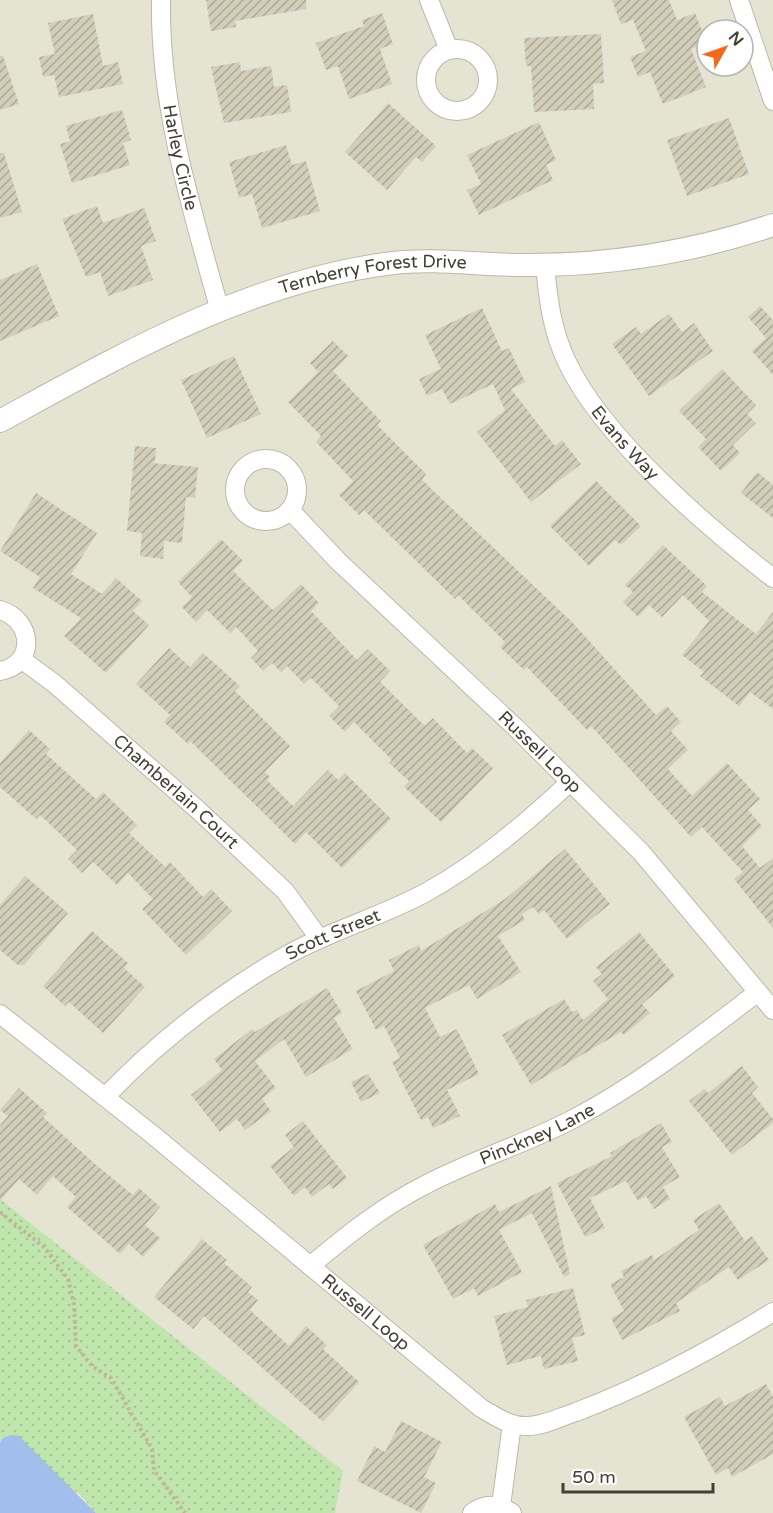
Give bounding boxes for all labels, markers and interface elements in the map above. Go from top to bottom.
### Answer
north arrow [695,18,755,78]
text: N [724,28,748,50]
street label: Harley Circle [158,103,203,213]
street label: Ternberry Forest Drive [276,250,467,299]
street label: Evans Way [586,401,664,485]
street label: Russell Loop [494,706,586,798]
street label: Chamberlain Court [109,729,244,853]
street label: Scott Street [282,904,384,965]
street label: Pinckney Lane [476,1098,598,1170]
street label: Russell Loop [317,1269,415,1355]
scale bar [563,1456,713,1494]
text: 50 m [572,1466,616,1488]

